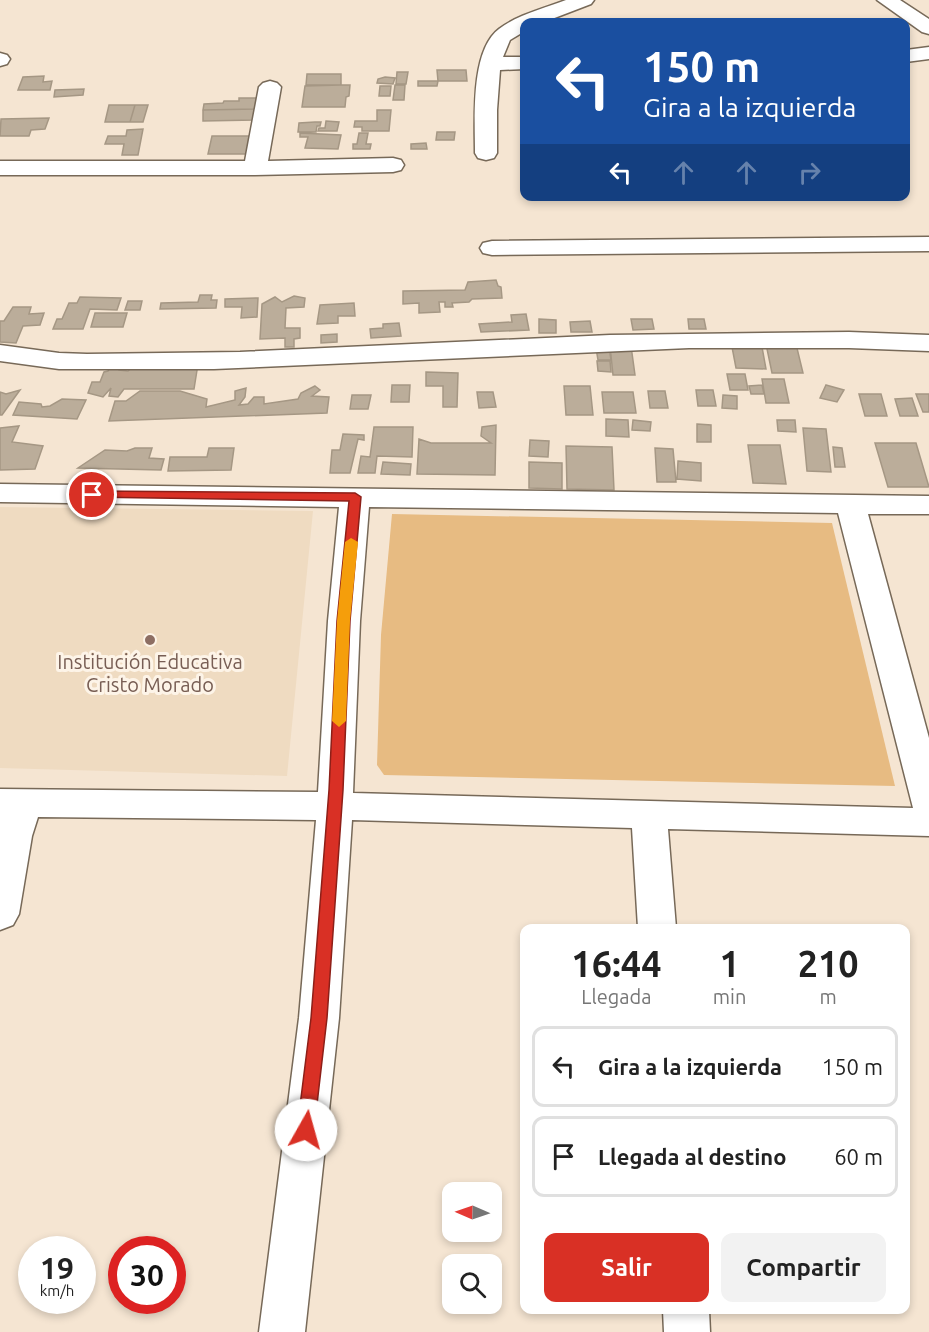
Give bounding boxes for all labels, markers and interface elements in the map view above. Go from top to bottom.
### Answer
icon: left [544,42,622,120]
text: 150 m [643,43,760,90]
text: Gira a la izquierda [643,92,856,122]
icon: left [604,156,637,189]
icon: ahead [667,156,700,189]
icon: ahead [730,156,763,189]
icon: right [793,156,826,189]
pin [66,469,117,520]
icon: arrive [75,478,108,511]
marker: Institución Educativa Cristo Morado [143,633,157,647]
place label: Institución Educativa Cristo Morado [57,650,243,696]
text: 16:44 [571,943,661,984]
text: 1 [719,943,740,984]
text: 210 [798,943,859,984]
text: Llegada [581,985,652,1008]
text: min [713,985,746,1008]
text: m [820,985,837,1008]
icon: left [547,1050,580,1083]
text: Gira a la izquierda [598,1054,782,1079]
text: 150 m [822,1054,883,1079]
position arrow [274,1098,338,1162]
icon: arrive [547,1140,580,1173]
text: Llegada al destino [598,1144,786,1169]
text: 60 m [834,1144,883,1169]
north arrow [442,1182,502,1242]
map controls [442,1182,502,1314]
button: Salir [544,1233,709,1302]
button: Compartir [721,1233,886,1302]
speed limit sign: 30 [108,1236,186,1314]
text: 19 [40,1251,74,1285]
button: search [442,1254,502,1314]
text: km/h [40,1282,74,1299]

